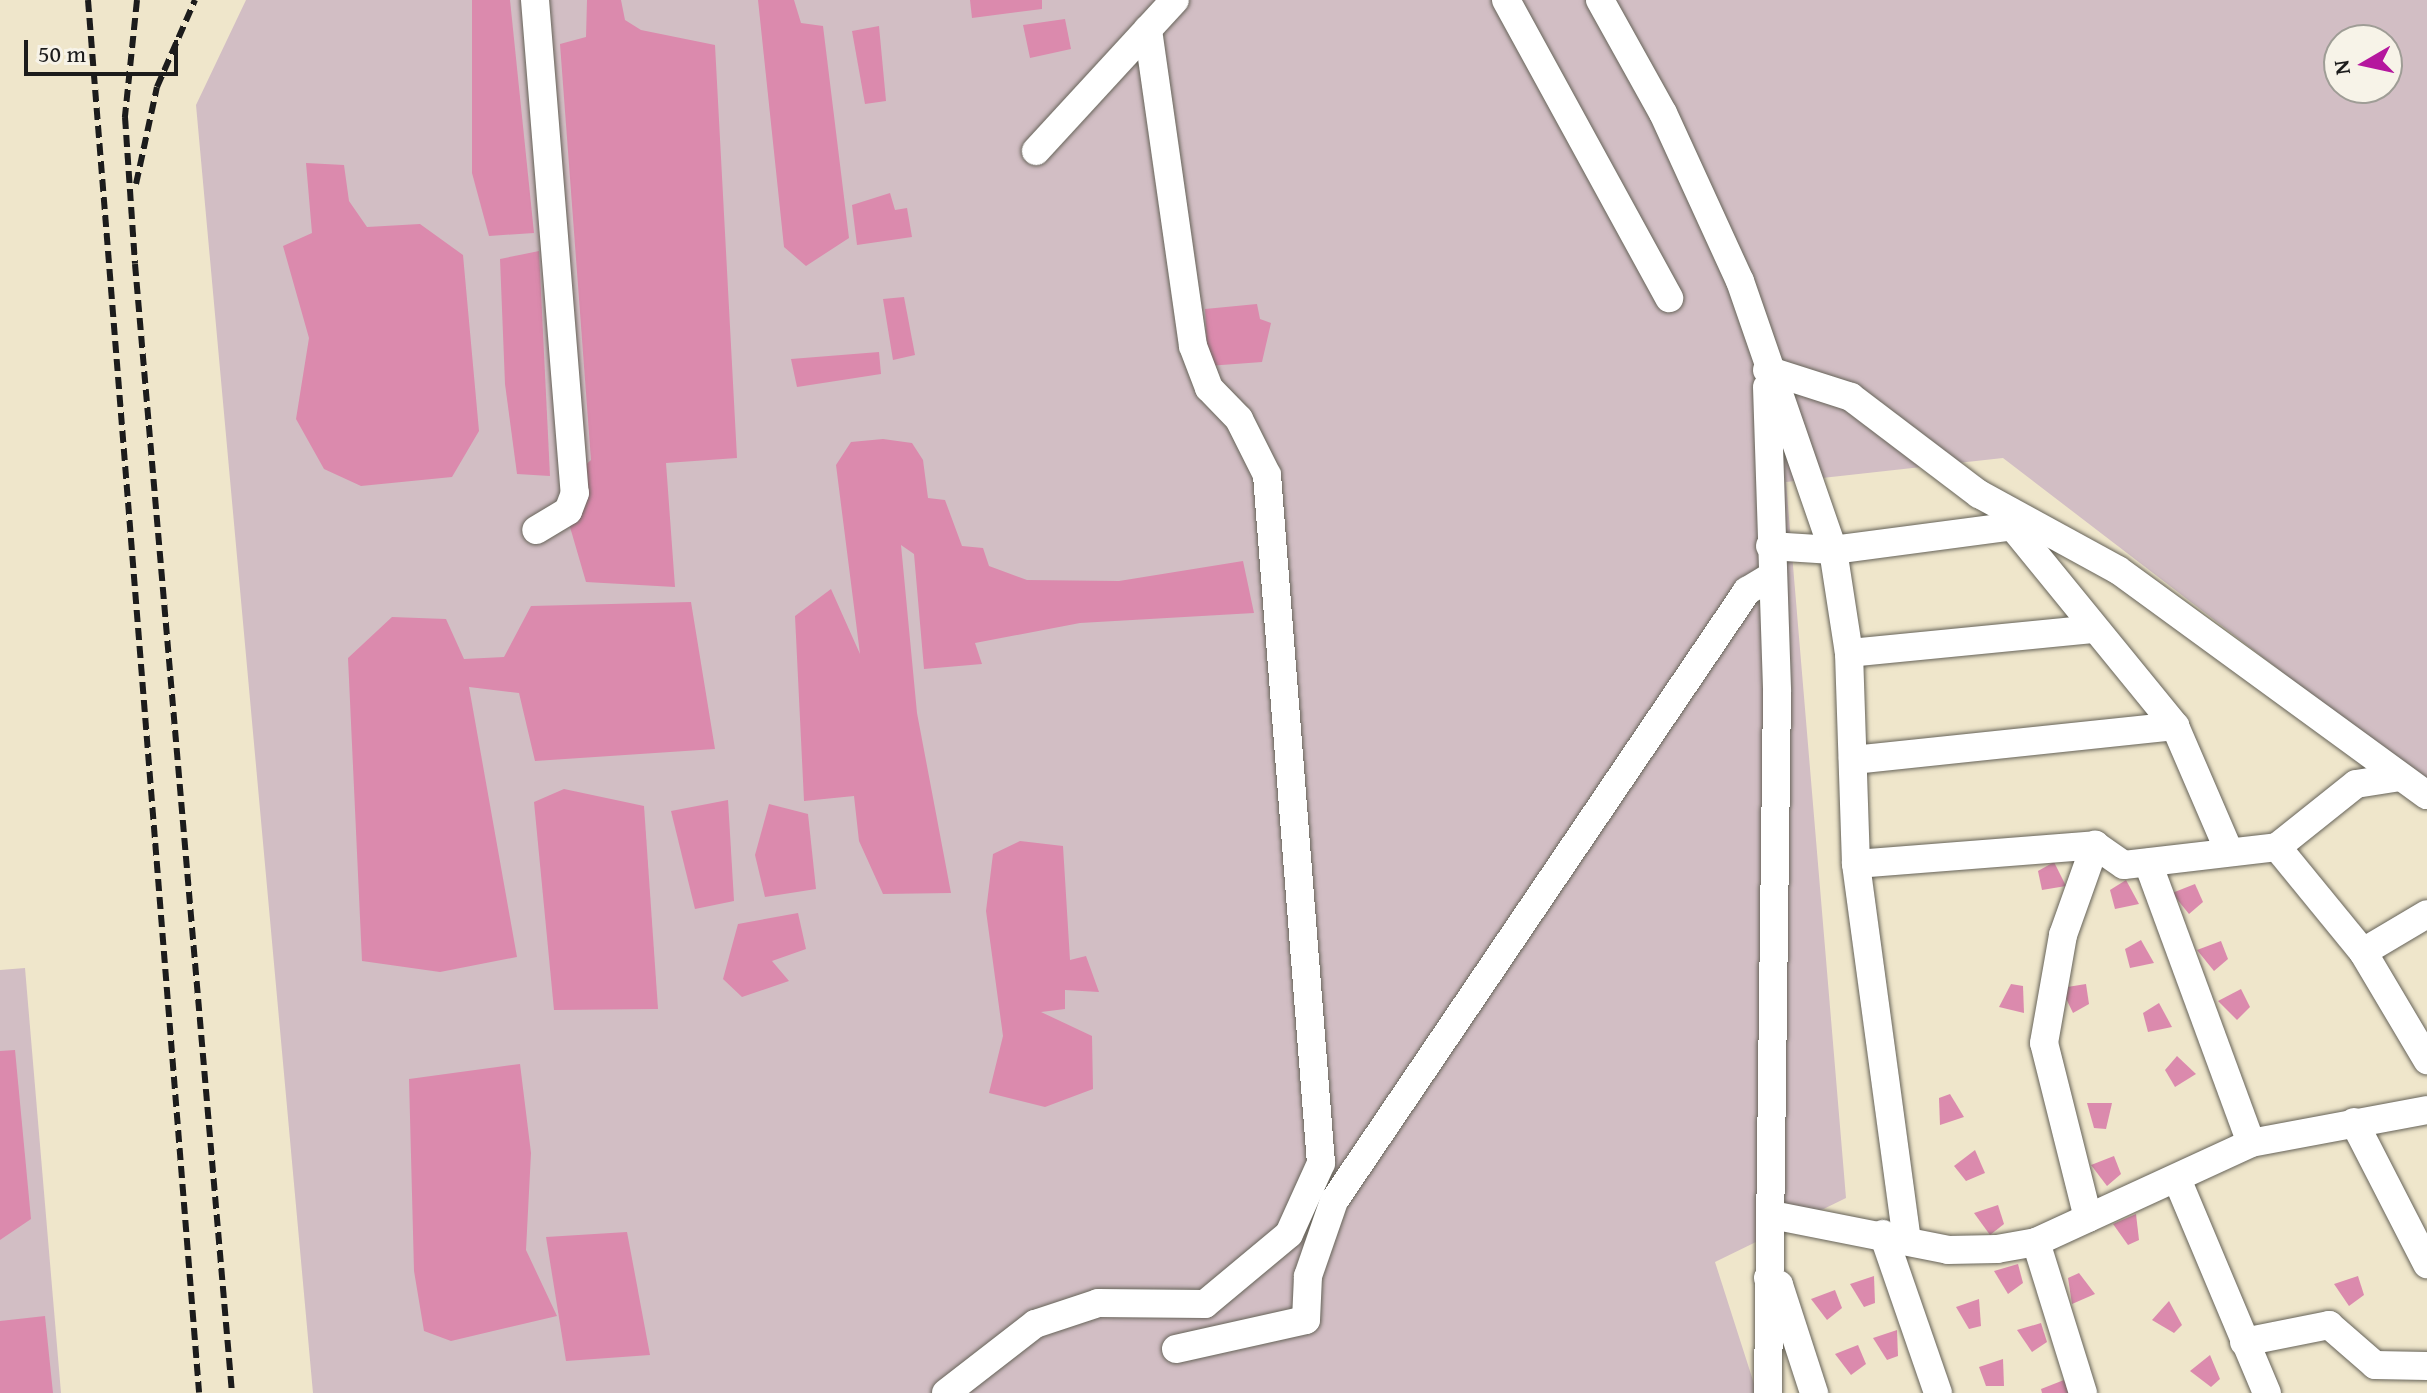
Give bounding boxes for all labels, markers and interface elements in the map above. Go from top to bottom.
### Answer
scale bar [28,24,182,74]
north arrow [2323,24,2403,104]
text: 50 m [38,36,86,71]
text: N [2324,58,2358,77]

